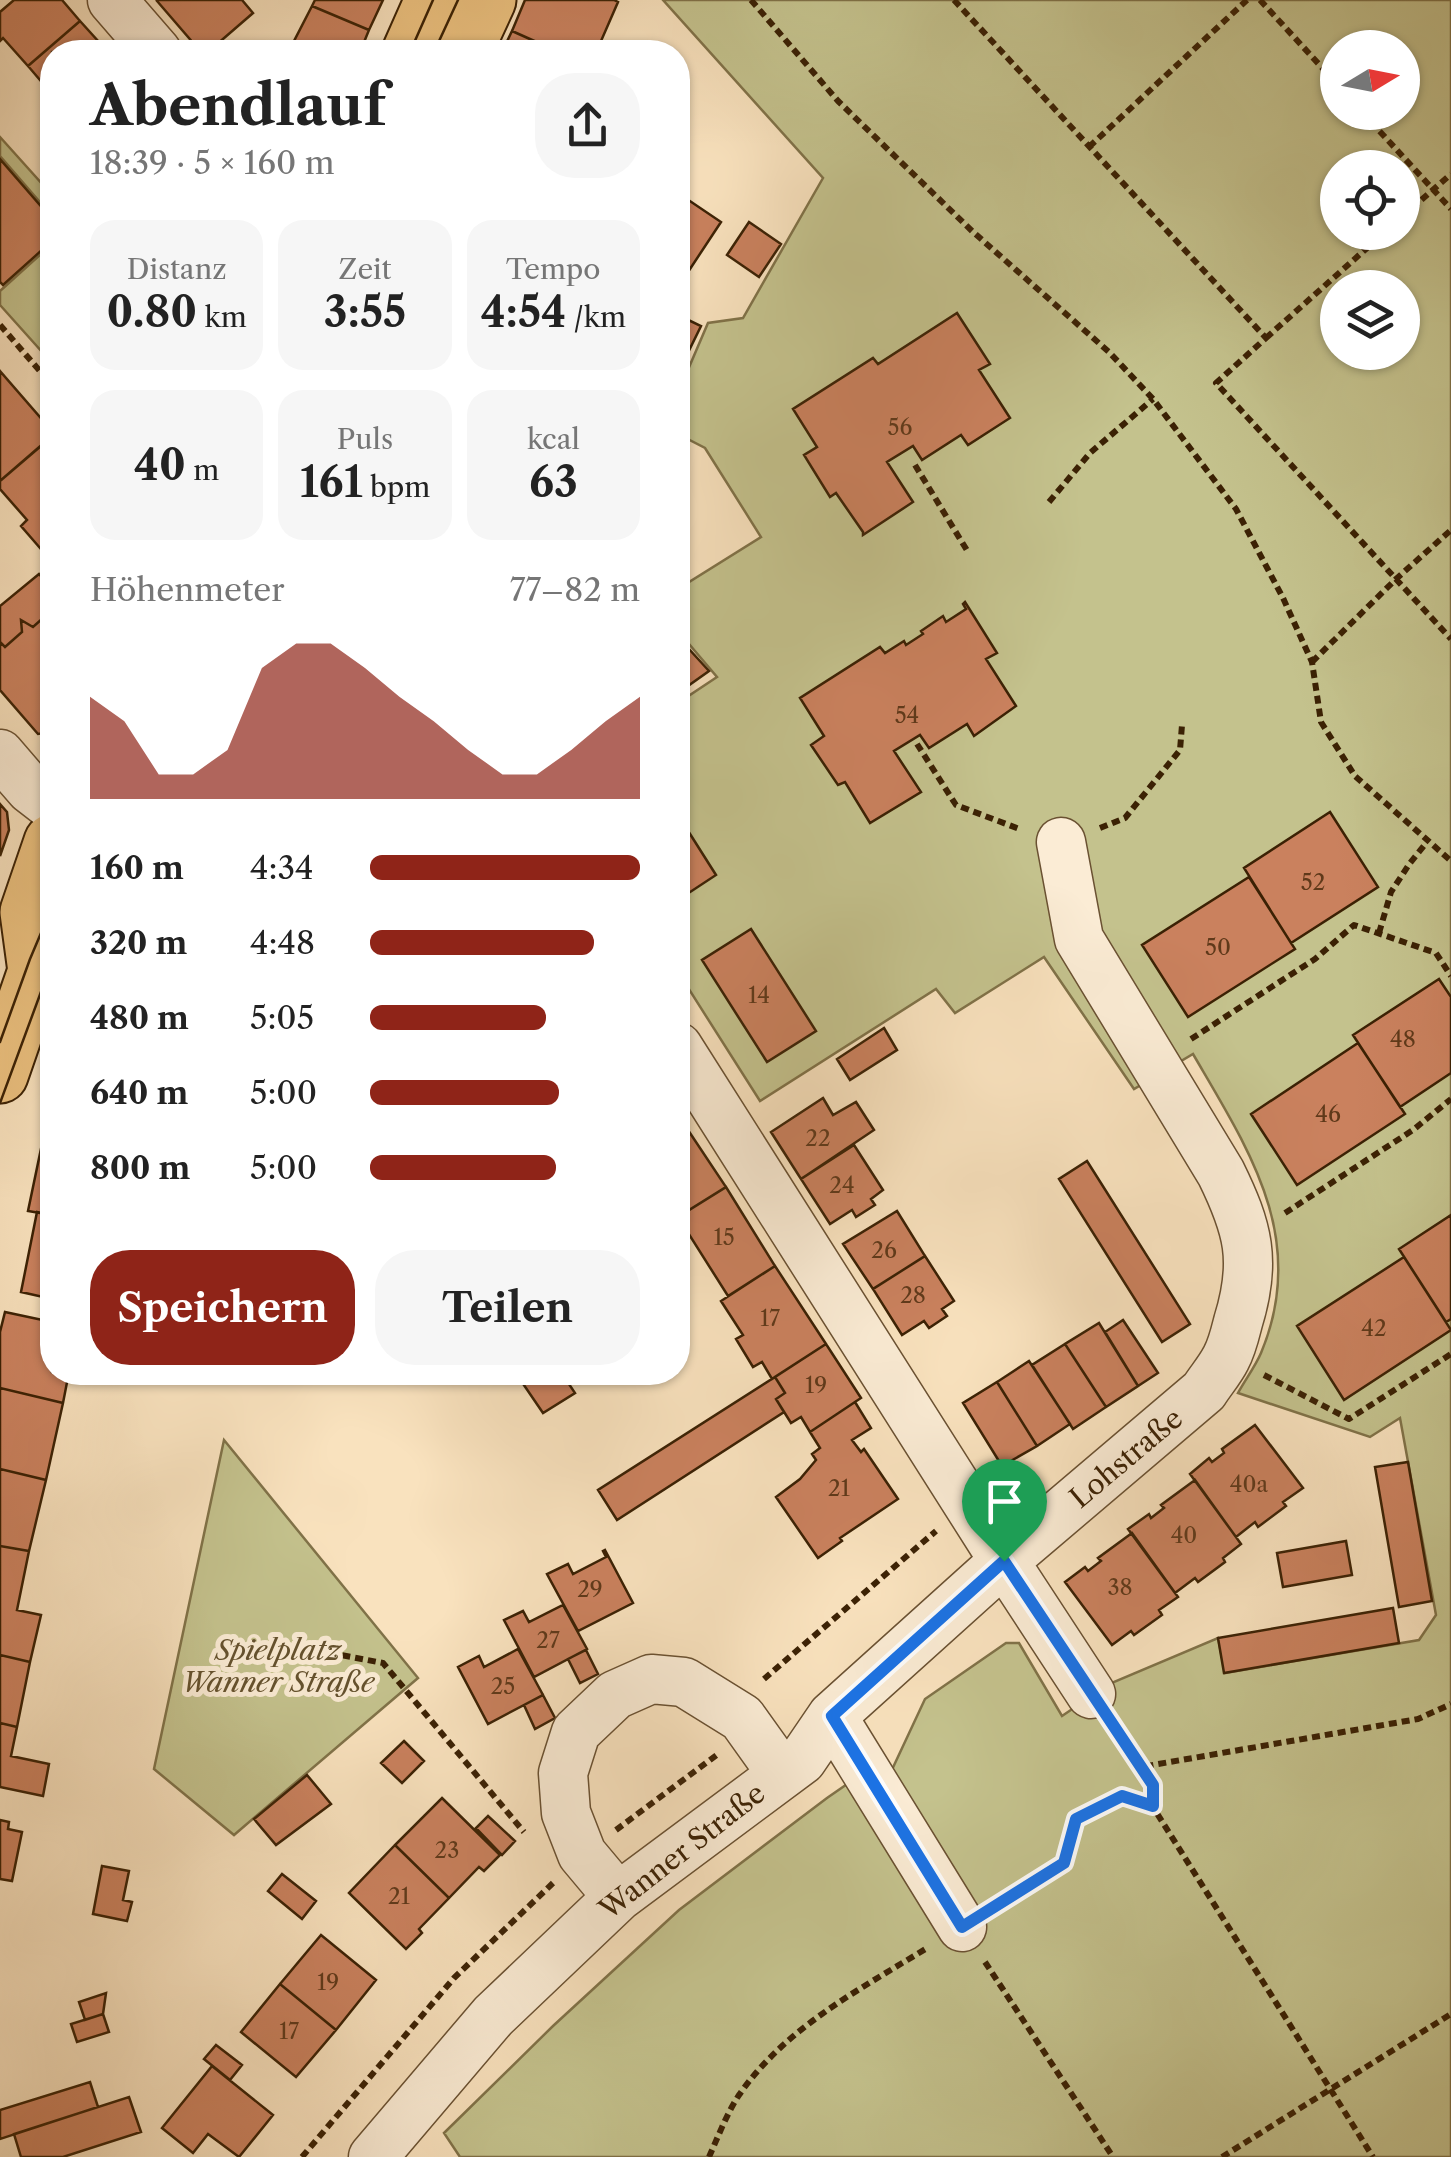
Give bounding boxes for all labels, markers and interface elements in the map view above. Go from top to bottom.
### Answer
north arrow [1320,30,1420,130]
map controls [1320,30,1420,370]
text: Abendlauf [90,72,386,139]
button: share [535,73,640,178]
text: 18:39 · 5 × 160 m [90,143,335,182]
button: locate [1320,150,1420,250]
text: Distanz [127,252,227,286]
text: Zeit [338,252,392,286]
text: Tempo [506,252,601,286]
button: layers [1320,270,1420,370]
text: 0.80 [107,286,197,338]
text: 3:55 [324,286,406,338]
text: 4:54 [481,286,566,338]
text: km [197,300,247,334]
text: /km [566,300,626,334]
house number: 56 [888,414,913,441]
text: Puls [337,422,393,456]
text: kcal [527,422,580,456]
text: 40 [134,439,186,491]
text: m [186,453,219,487]
text: 161 [300,456,363,508]
text: 63 [529,456,578,508]
text: bpm [363,470,430,504]
text: Höhenmeter [90,570,285,609]
text: 77–82 m [510,570,640,609]
house number: 54 [895,702,919,729]
text: 160 m [90,848,184,887]
text: 4:34 [250,848,314,887]
house number: 52 [1301,869,1325,896]
text: 320 m [90,923,187,962]
text: 4:48 [250,923,315,962]
house number: 50 [1205,934,1231,961]
house number: 14 [748,982,770,1009]
text: 480 m [90,998,189,1037]
text: 5:05 [250,998,314,1037]
house number: 48 [1390,1026,1416,1053]
text: 640 m [90,1073,188,1112]
text: 5:00 [250,1073,317,1112]
house number: 46 [1315,1101,1341,1128]
house number: 22 [805,1125,831,1152]
text: 800 m [90,1148,190,1187]
text: 5:00 [250,1148,317,1187]
house number: 24 [829,1172,855,1199]
house number: 15 [713,1224,735,1251]
house number: 26 [871,1237,897,1264]
button: Speichern [90,1250,355,1365]
button: Teilen [375,1250,640,1365]
house number: 28 [900,1282,926,1309]
house number: 17 [760,1305,780,1332]
house number: 42 [1361,1315,1387,1342]
house number: 19 [805,1372,827,1399]
street label: Lohstraße [1063,1401,1189,1515]
pin [962,1459,1047,1562]
house number: 40a [1230,1471,1269,1498]
icon: arrive [977,1474,1032,1529]
house number: 21 [828,1475,850,1502]
house number: 40 [1171,1522,1197,1549]
house number: 38 [1107,1574,1133,1601]
house number: 29 [577,1576,603,1603]
house number: 27 [536,1627,560,1654]
park label: Spielplatz Wanner Straße [181,1633,376,1699]
house number: 25 [491,1673,515,1700]
street label: Wanner Straße [592,1776,772,1927]
house number: 23 [435,1837,459,1864]
house number: 21 [388,1883,410,1910]
house number: 19 [317,1969,339,1996]
house number: 17 [279,2018,299,2045]

